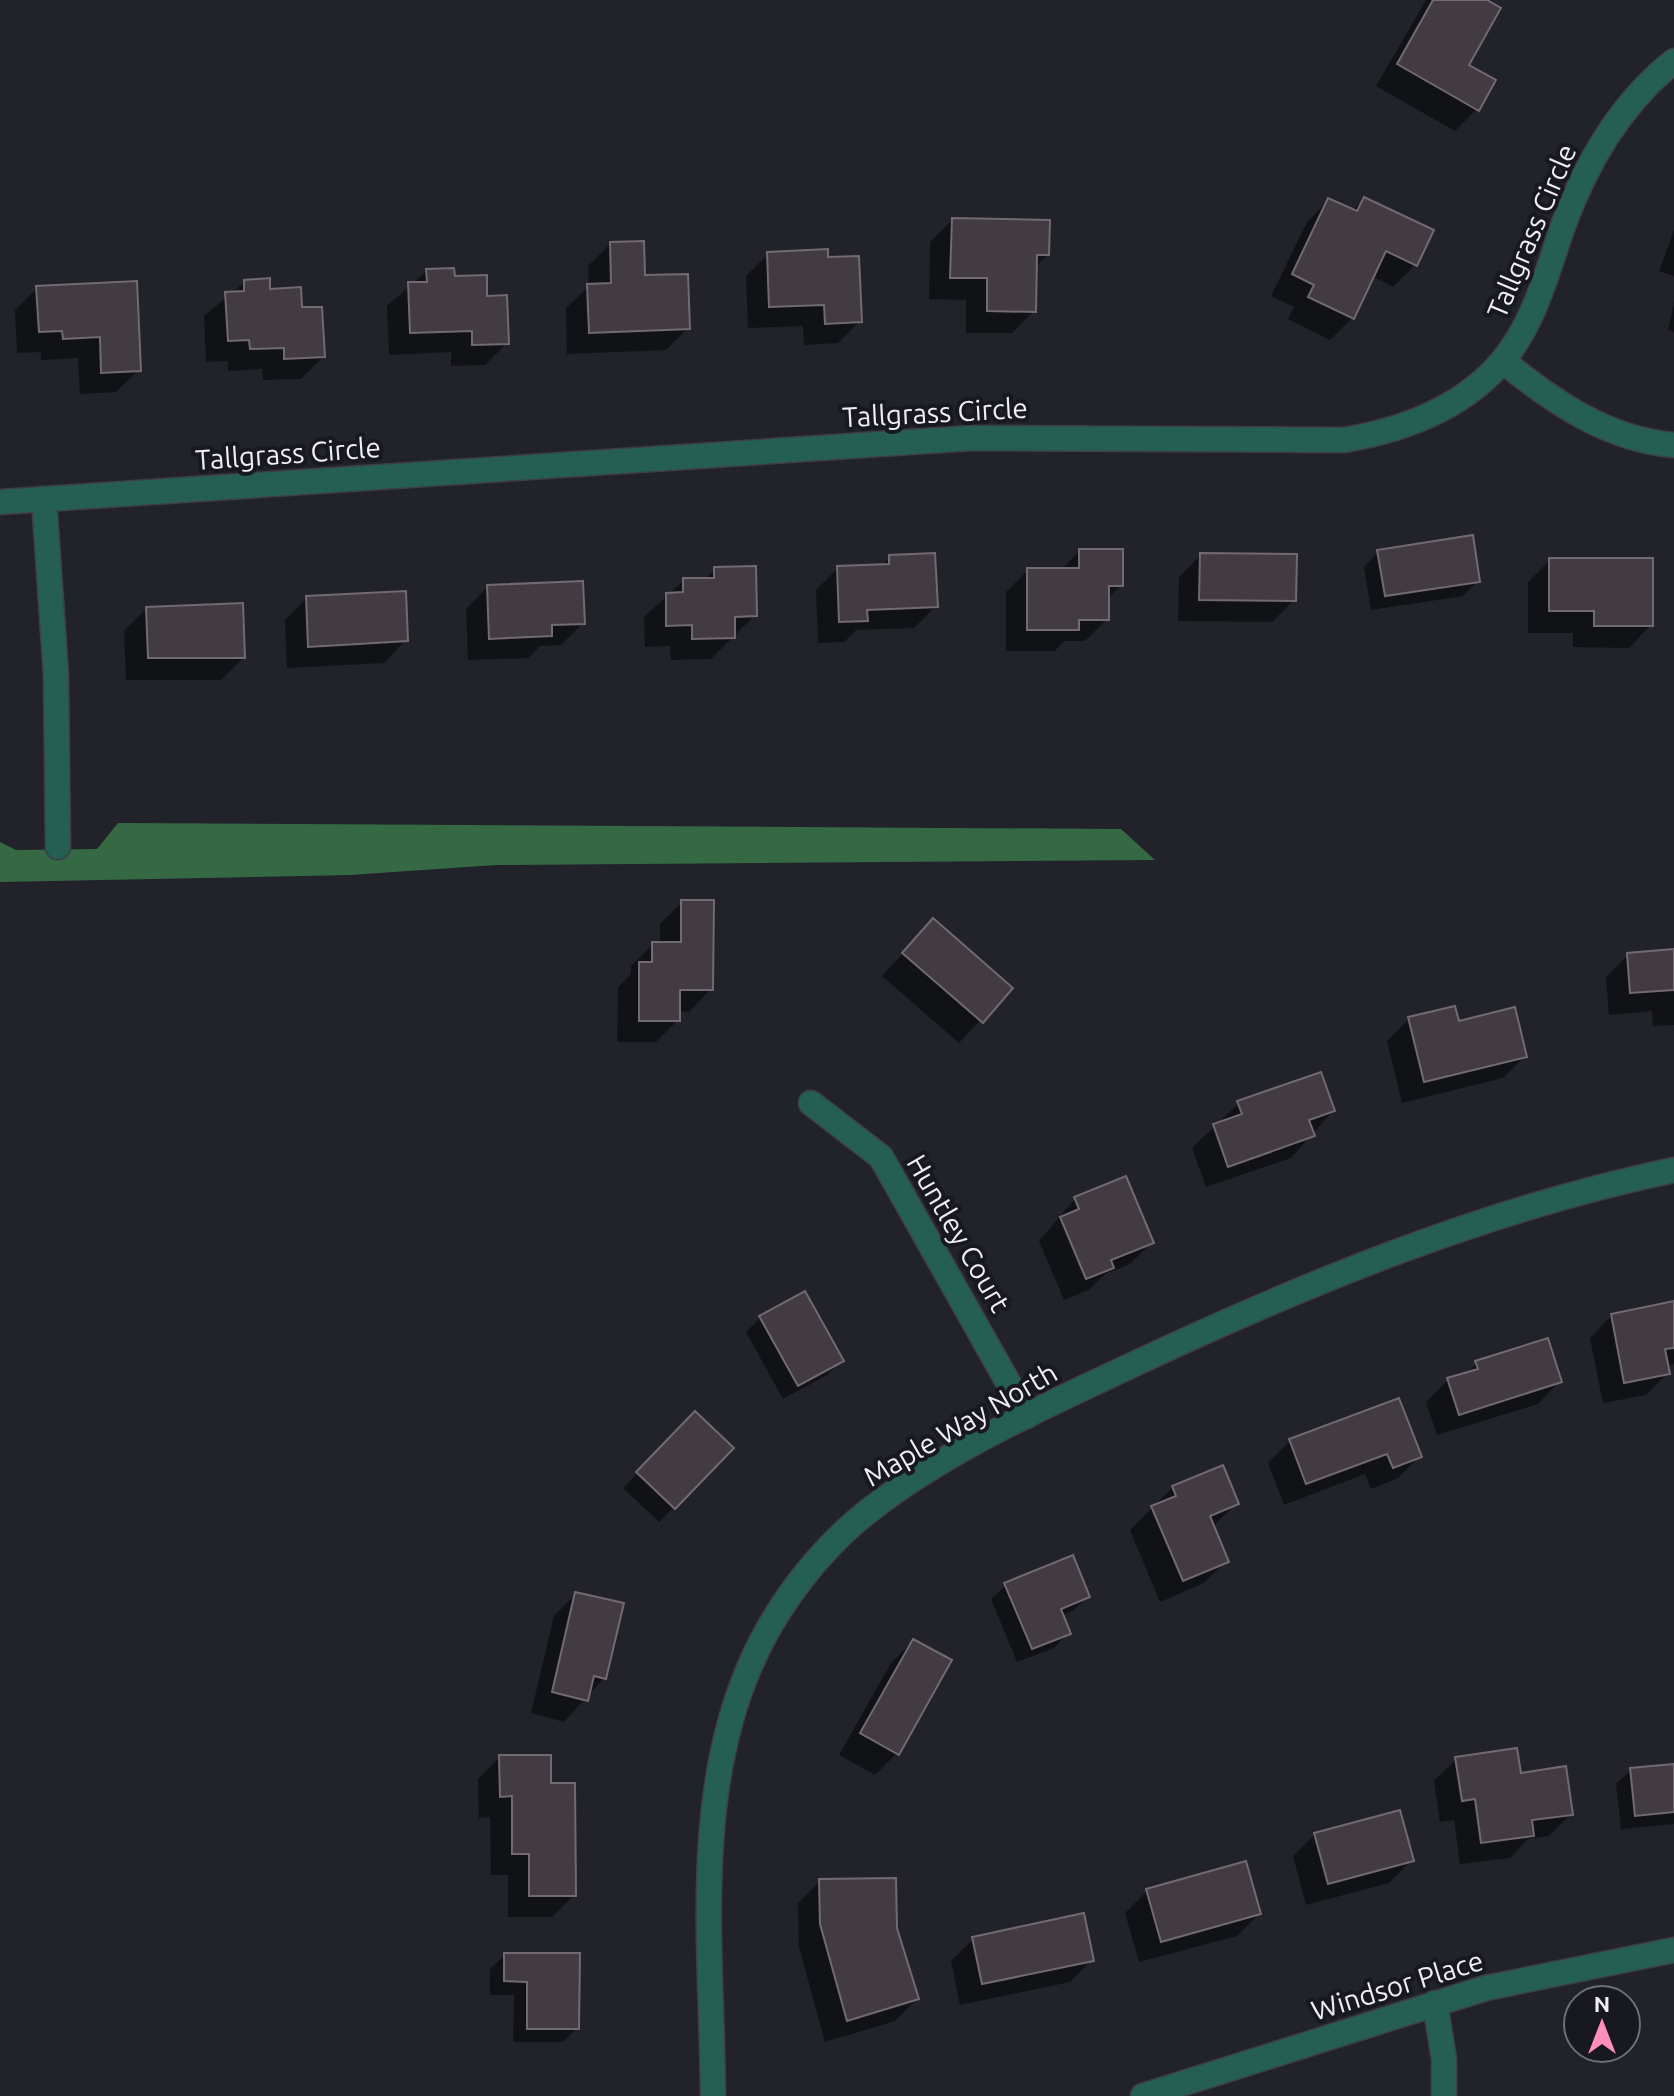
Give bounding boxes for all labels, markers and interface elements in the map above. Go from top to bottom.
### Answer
street label: Tallgrass Circle [1480,139,1582,323]
street label: Tallgrass Circle [841,392,1029,432]
street label: Tallgrass Circle [194,431,382,475]
street label: Huntley Court [901,1149,1017,1317]
street label: Maple Way North [858,1356,1062,1492]
street label: Windsor Place [1307,1944,1487,2026]
north arrow [1562,1984,1642,2064]
text: N [1594,1991,1610,2016]

